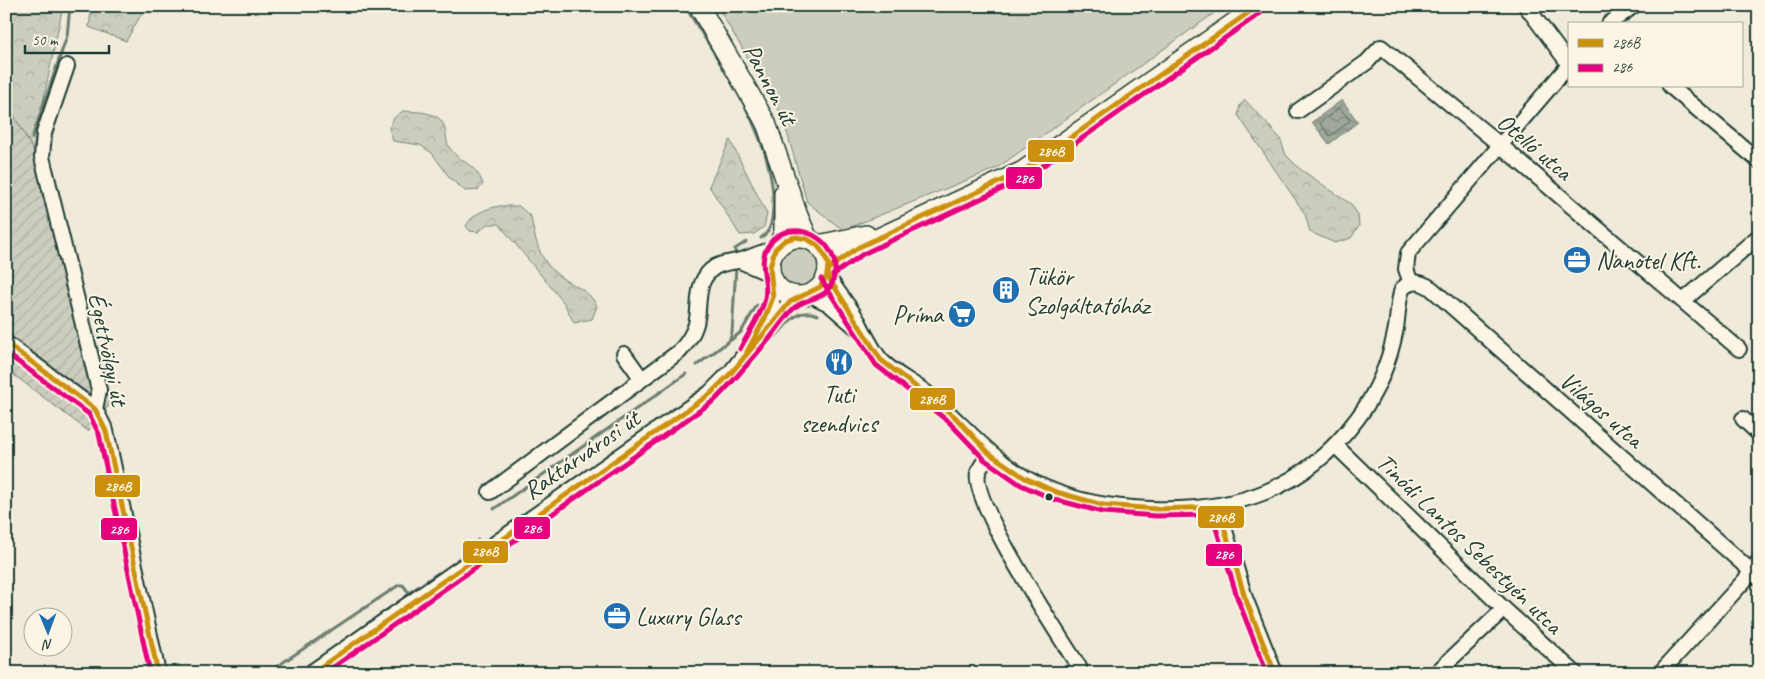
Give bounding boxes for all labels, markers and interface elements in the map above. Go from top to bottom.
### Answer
scale bar [25,22,109,54]
legend [1568,22,1742,88]
text: 50 m [32,31,59,50]
text: 286B [1612,34,1641,53]
street label: Pannon út [735,38,806,133]
text: 286 [1612,58,1634,77]
street label: Otelló utca [1490,106,1580,189]
line badge: 286B [1027,139,1075,163]
text: 286B [1038,143,1066,160]
line badge: 286 [1005,166,1043,190]
text: 286 [1014,170,1035,187]
office icon: Nanotel Kft. [1562,245,1592,275]
place label: Nanotel Kft. [1596,245,1701,277]
place label: Tükör Szolgáltatóház [1025,261,1152,322]
building icon: Tükör Szolgáltatóház [991,275,1021,305]
street label: Égettvölgyi út [80,290,136,411]
place label: Príma [893,299,945,331]
supermarket icon: Príma [947,299,977,329]
restaurant icon: Tuti szendvics [824,347,854,377]
street label: Világos utca [1553,365,1652,457]
place label: Tuti szendvics [801,379,880,440]
line badge: 286B [909,387,956,411]
text: 286B [919,391,947,408]
street label: Raktárvárosi út [517,401,648,507]
street label: Tinódi Lantos Sebestyén utca [1369,447,1571,642]
line badge: 286B [94,474,141,498]
text: 286B [105,478,133,495]
unlabelled marker [1044,492,1054,502]
line badge: 286B [1197,505,1245,529]
text: 286B [1208,509,1236,526]
line badge: 286 [513,516,551,540]
line badge: 286 [100,517,138,541]
text: 286 [522,520,543,537]
text: 286 [109,521,130,538]
line badge: 286B [462,540,509,564]
text: 286B [472,543,500,560]
line badge: 286 [1205,543,1243,567]
text: 286 [1214,546,1235,563]
office icon: Luxury Glass [602,601,632,631]
place label: Luxury Glass [636,601,743,633]
north arrow [22,606,72,656]
text: N [41,636,53,653]

